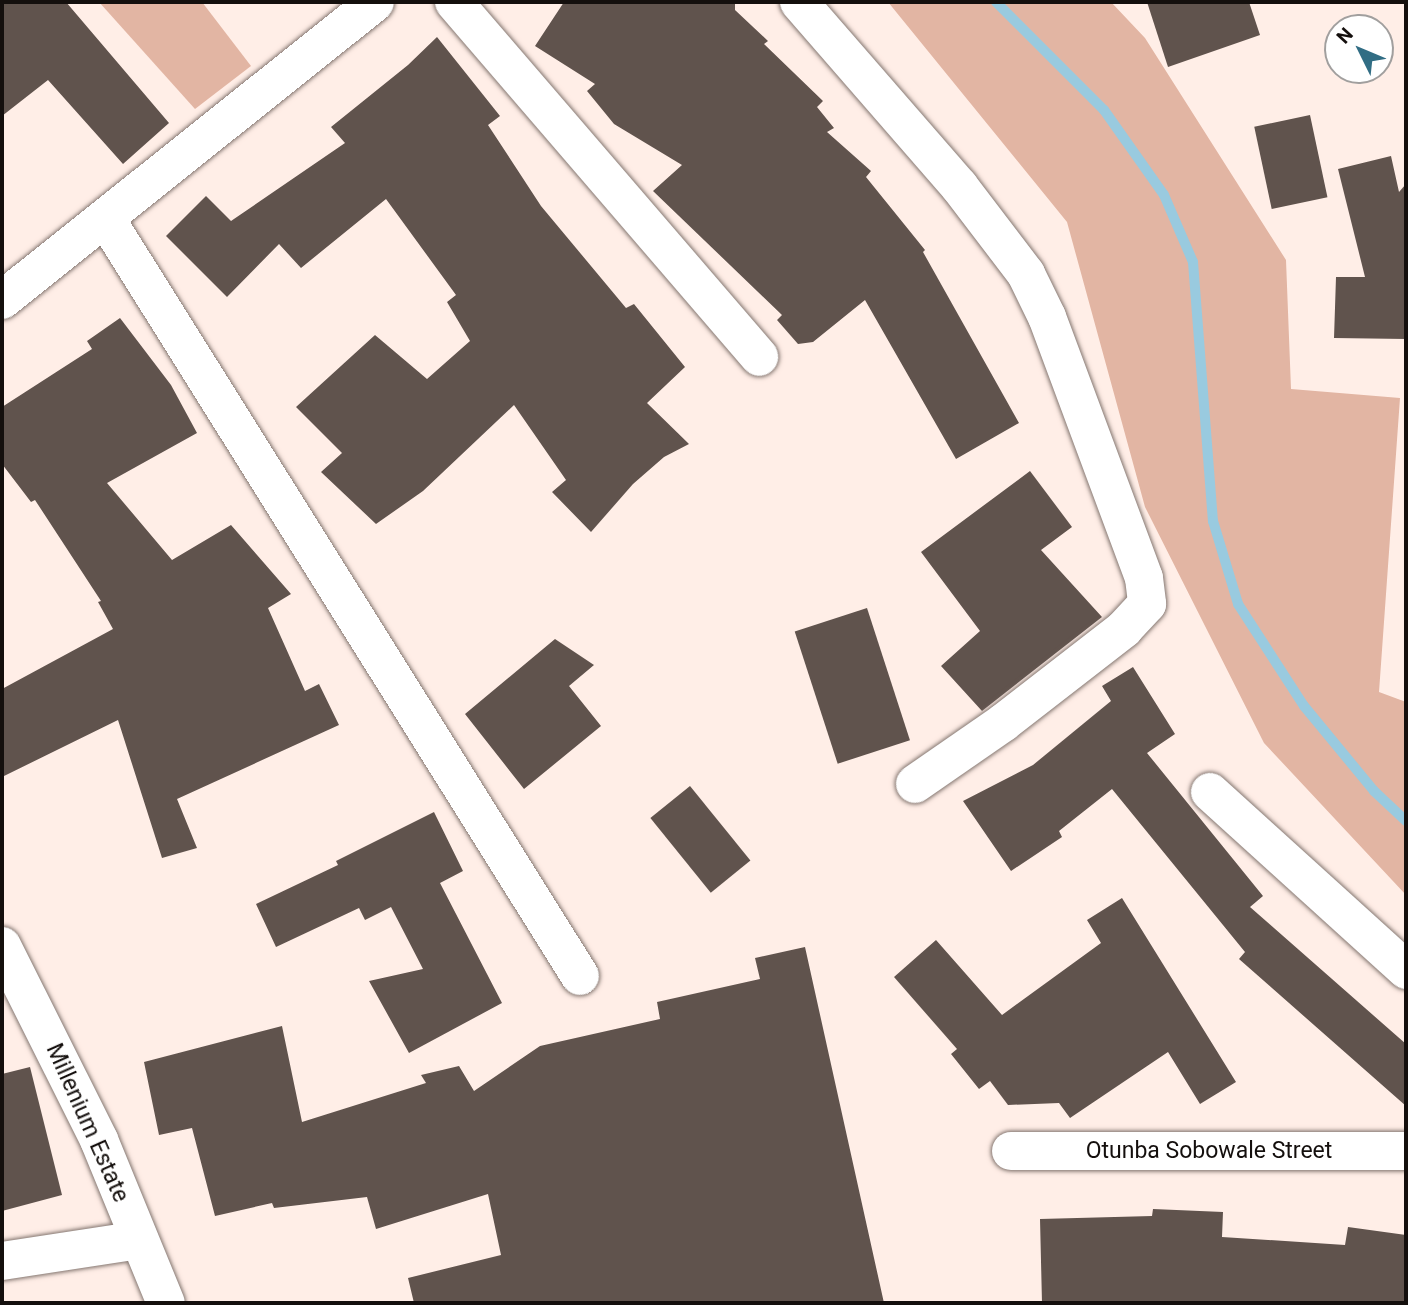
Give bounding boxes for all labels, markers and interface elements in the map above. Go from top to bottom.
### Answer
north arrow [1324,14,1394,84]
text: N [1332,23,1358,48]
street label: Millenium Estate [40,1039,134,1207]
street label: Otunba Sobowale Street [1086,1137,1332,1165]

